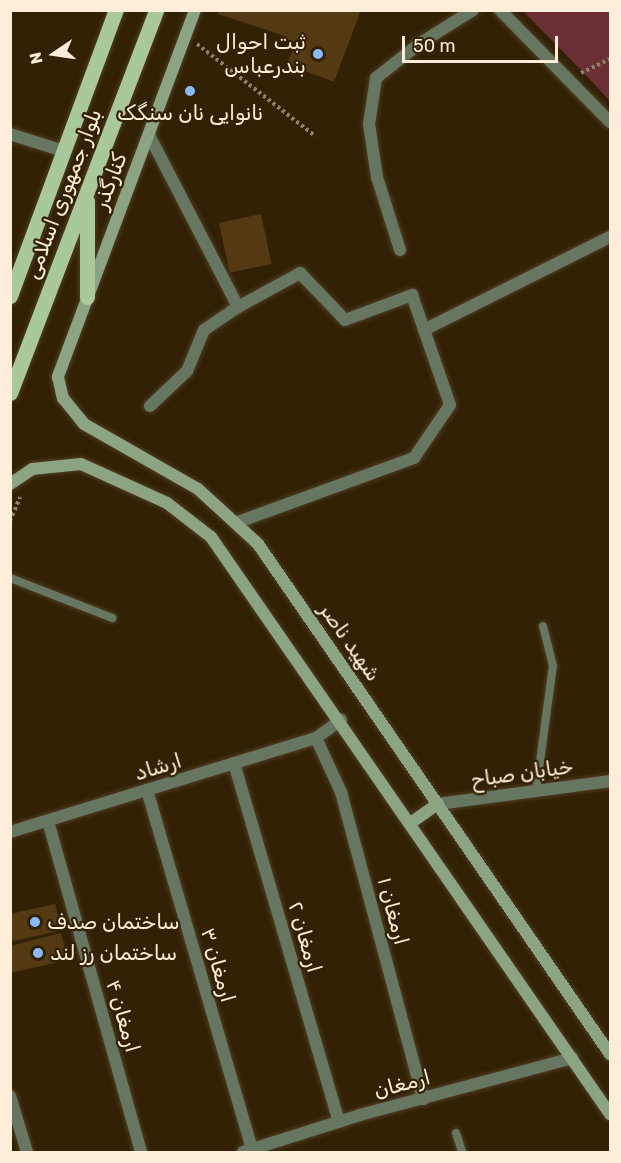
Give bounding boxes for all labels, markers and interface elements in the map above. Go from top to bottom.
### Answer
north arrow [24,24,84,84]
scale bar [405,24,561,62]
place label: ثبت احوال بندرعباس [216,29,306,79]
text: 50 m [413,35,456,57]
marker: ثبت احوال بندرعباس [311,47,325,61]
text: N [25,50,47,66]
marker: نانوایی نان سنگک [183,84,197,98]
place label: نانوایی نان سنگک [117,100,263,126]
street label: بلوار جمهوری اسلامی [19,105,107,283]
street label: کنارگذر [88,149,132,213]
street label: شهید ناصر [314,598,386,686]
street label: ارشاد [131,748,185,786]
street label: خیابان صباح [469,753,575,793]
street label: ارمغان ۱ [372,874,414,948]
street label: ارمغان ۲ [283,899,327,975]
place label: ساختمان صدف [47,909,180,935]
marker: ساختمان صدف [28,915,42,929]
street label: ارمغان ۳ [195,925,241,1005]
place label: ساختمان رز لند [50,940,177,966]
marker: ساختمان رز لند [31,946,45,960]
street label: ارمغان ۴ [101,977,145,1055]
street label: ارمغان [371,1064,433,1104]

